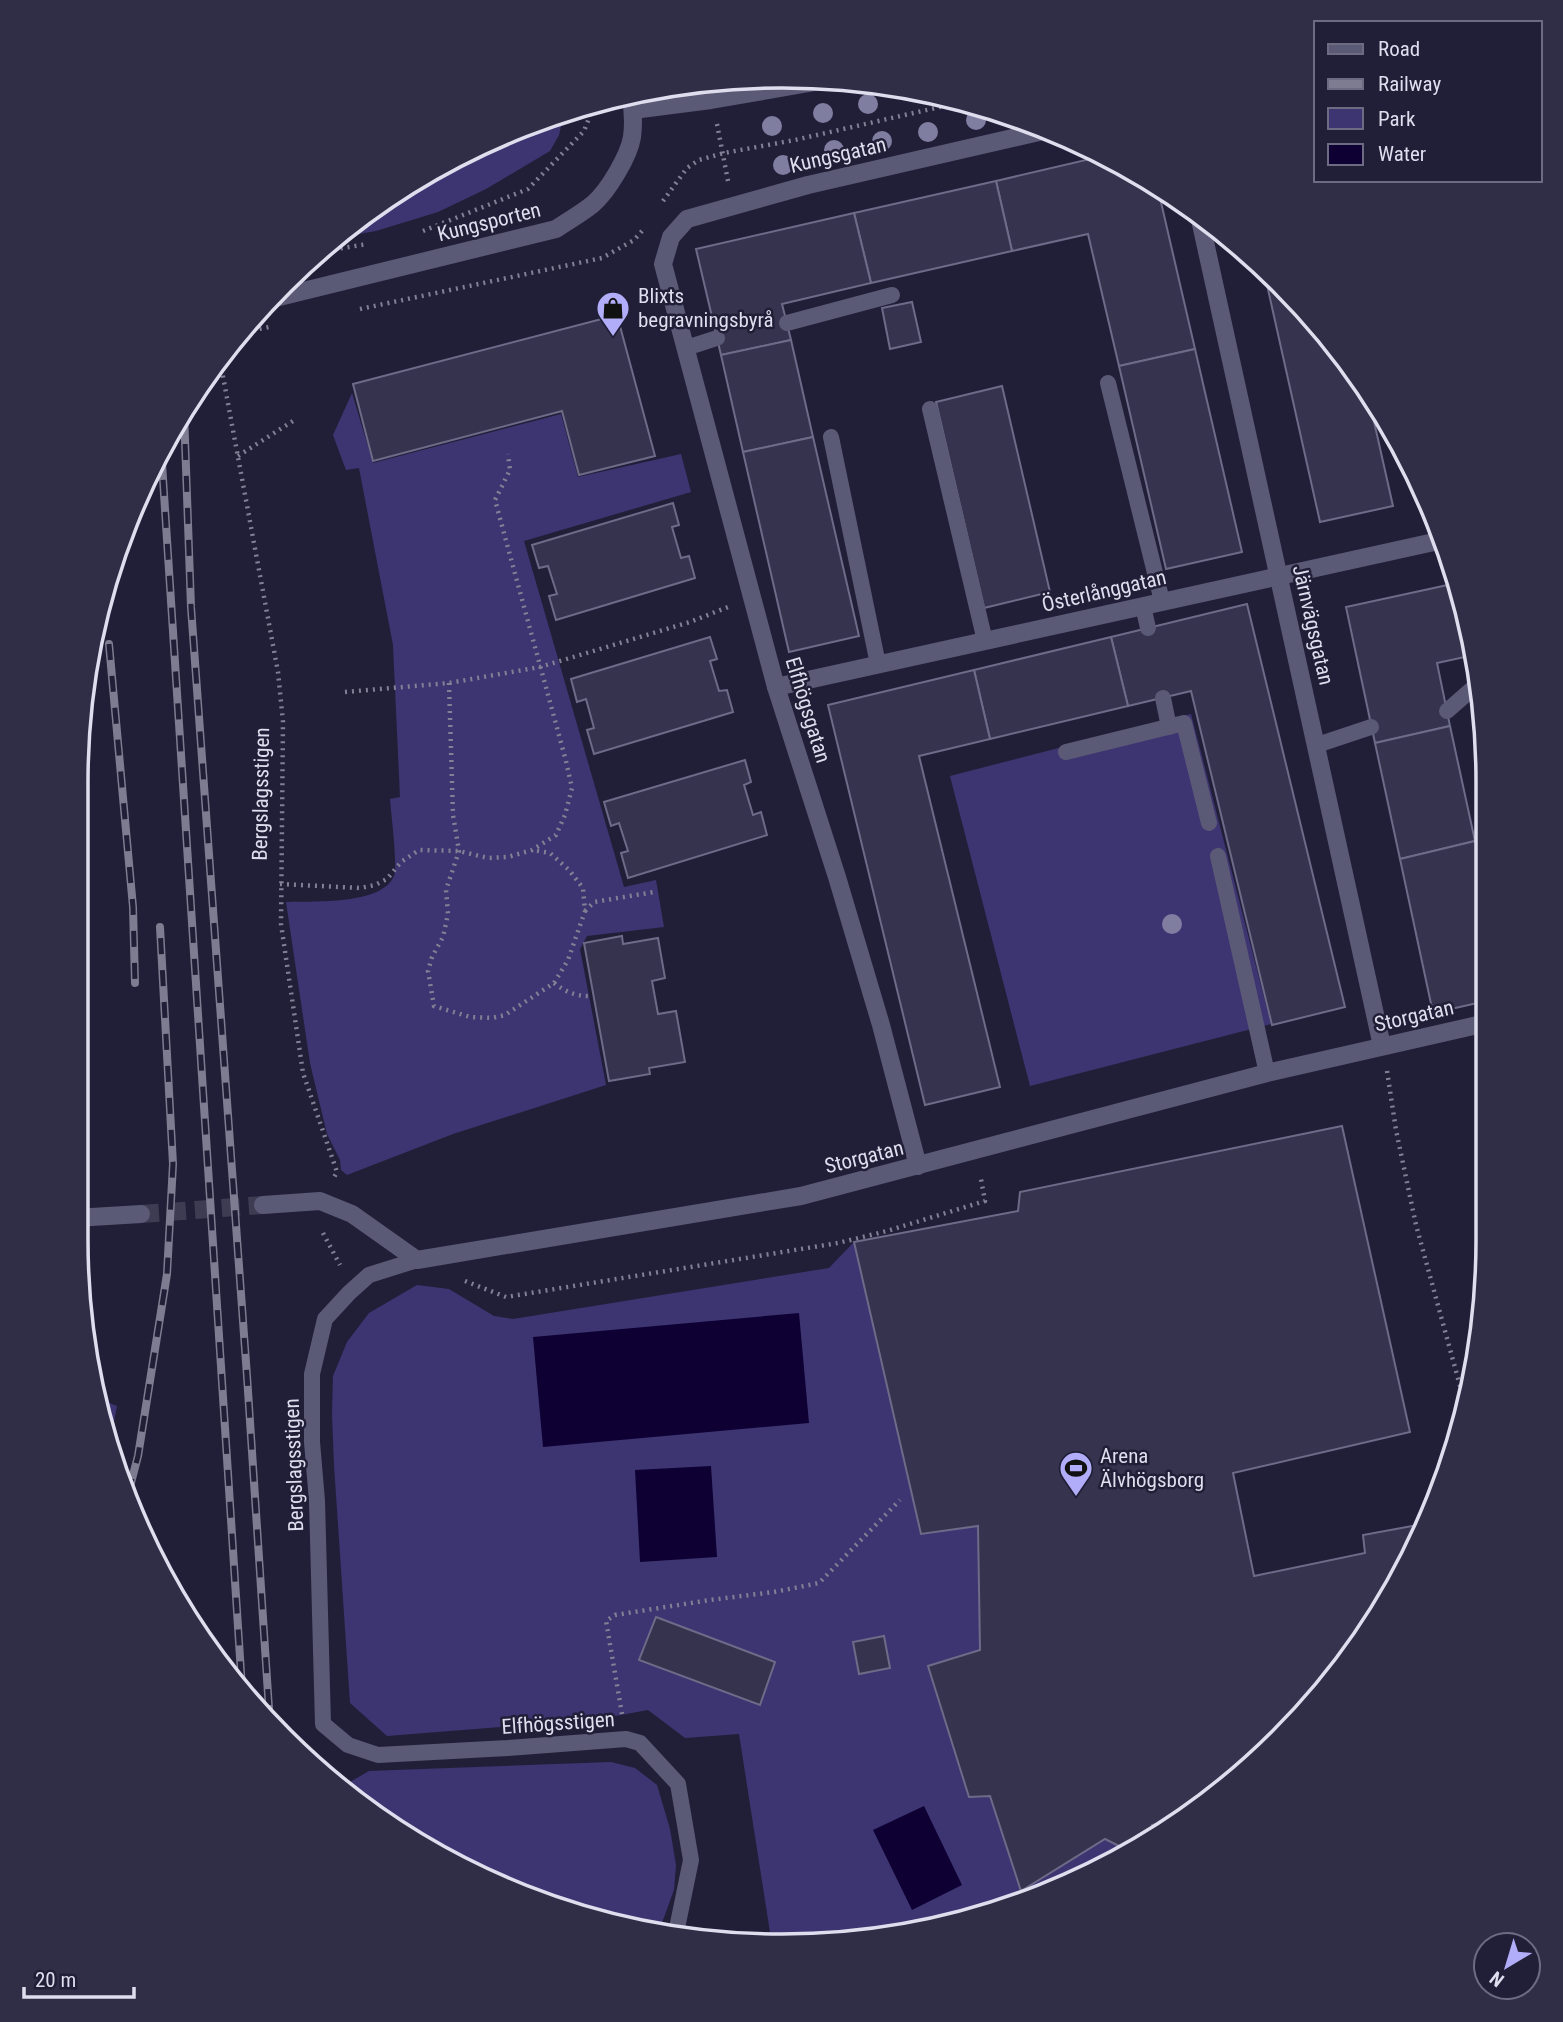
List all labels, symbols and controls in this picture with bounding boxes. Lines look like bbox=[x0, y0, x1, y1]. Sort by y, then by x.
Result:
legend bbox=[1314, 21, 1542, 182]
text: Road bbox=[1378, 37, 1420, 61]
text: Railway bbox=[1378, 72, 1441, 96]
text: Park bbox=[1378, 107, 1416, 131]
street label: Kungsgatan bbox=[787, 132, 889, 178]
text: Water bbox=[1378, 142, 1426, 166]
street label: Kungsporten bbox=[435, 198, 543, 246]
place label: Blixts begravningsbyrå bbox=[638, 284, 774, 332]
shop icon: Blixts begravningsbyrå bbox=[594, 289, 632, 338]
street label: Järnvägsgatan bbox=[1288, 563, 1338, 687]
street label: Österlånggatan bbox=[1039, 565, 1169, 617]
street label: Elfhögsgatan bbox=[781, 654, 835, 766]
street label: Bergslagsstigen bbox=[248, 727, 274, 861]
street label: Storgatan bbox=[1372, 995, 1456, 1037]
street label: Storgatan bbox=[822, 1136, 906, 1178]
street label: Bergslagsstigen bbox=[280, 1398, 308, 1532]
place label: Arena Älvhögsborg bbox=[1100, 1444, 1204, 1492]
sports icon: Arena Älvhögsborg bbox=[1057, 1449, 1095, 1498]
street label: Elfhögsstigen bbox=[501, 1707, 615, 1739]
north arrow bbox=[1472, 1931, 1542, 2001]
scale bar bbox=[24, 1955, 135, 1999]
text: N bbox=[1485, 1966, 1509, 1992]
text: 20 m bbox=[35, 1968, 76, 1992]

